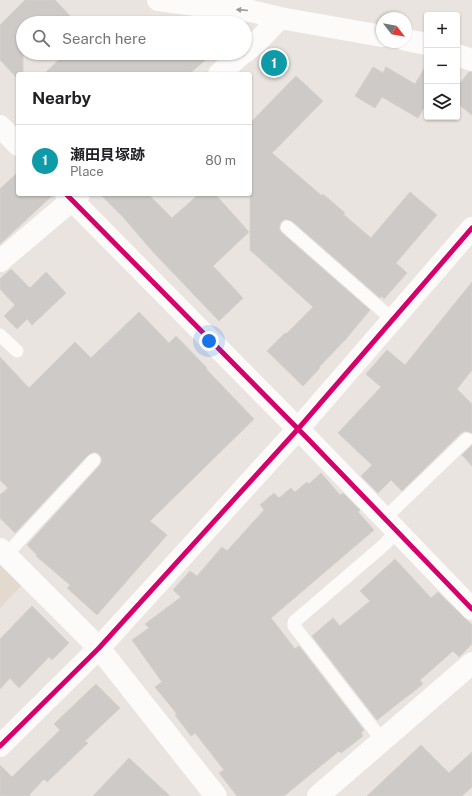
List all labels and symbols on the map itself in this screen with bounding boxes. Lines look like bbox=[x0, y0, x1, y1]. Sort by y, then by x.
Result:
one-way arrow bbox=[236, 6, 248, 13]
north arrow bbox=[376, 12, 412, 48]
pin: 1 bbox=[261, 48, 287, 78]
your location bbox=[199, 331, 219, 351]

